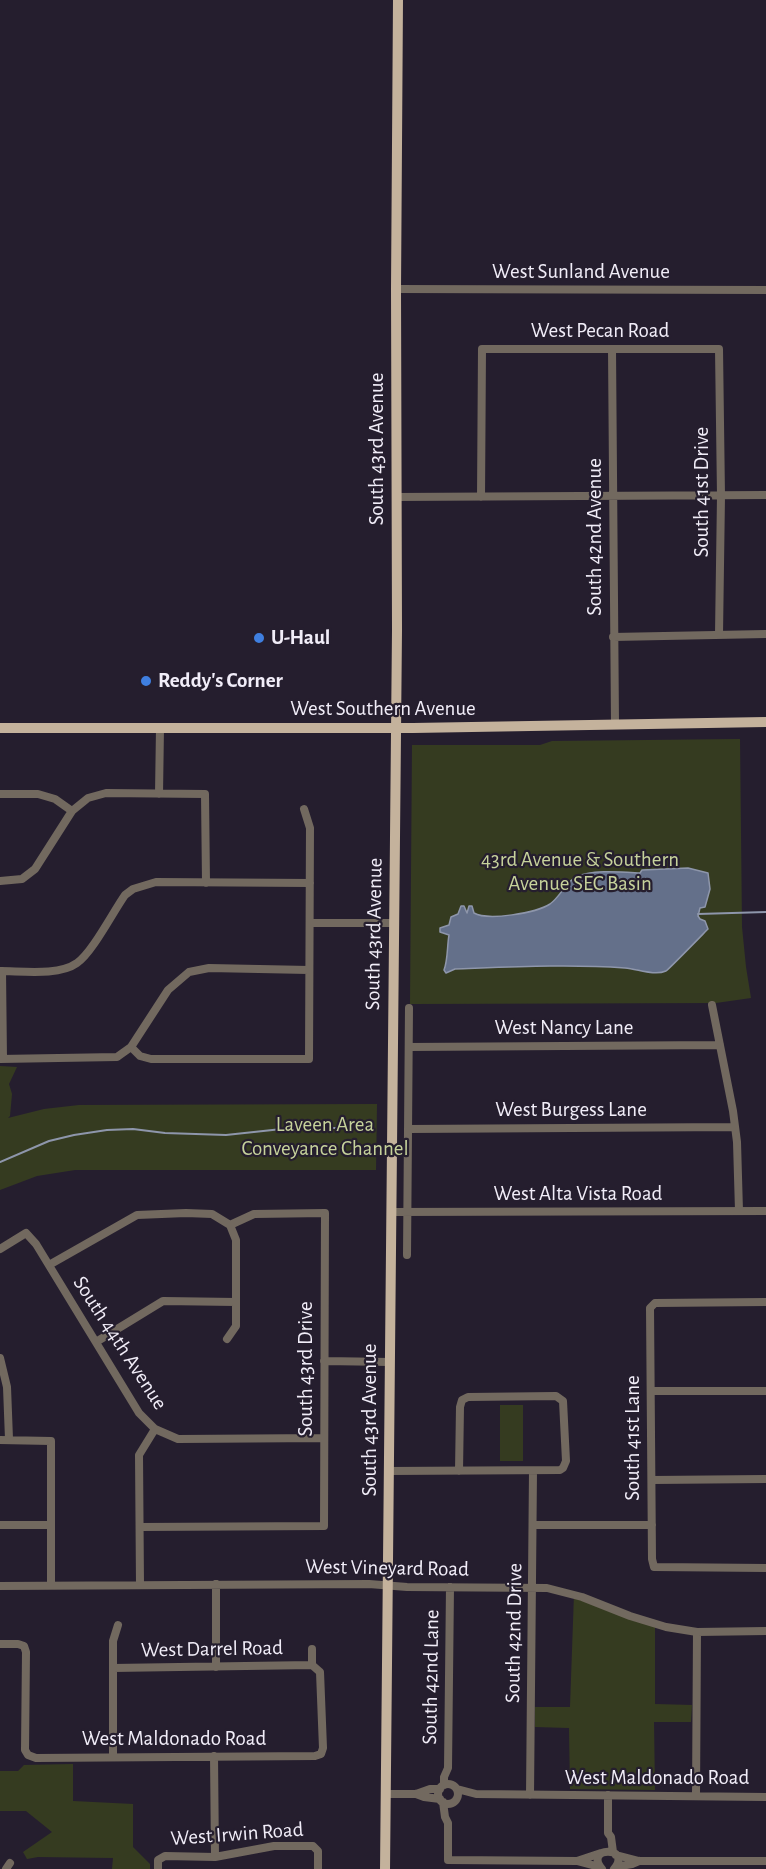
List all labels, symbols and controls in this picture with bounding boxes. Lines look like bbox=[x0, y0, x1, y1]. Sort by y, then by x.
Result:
street label: West Sunland Avenue bbox=[492, 259, 670, 285]
street label: West Pecan Road bbox=[531, 318, 669, 344]
street label: South 43rd Avenue bbox=[364, 373, 390, 525]
street label: South 41st Drive bbox=[689, 427, 715, 557]
street label: South 42nd Avenue bbox=[582, 458, 608, 616]
place label: U-Haul bbox=[271, 625, 330, 651]
marker: U-Haul bbox=[252, 631, 266, 645]
place label: Reddy's Corner bbox=[158, 668, 283, 694]
marker: Reddy's Corner bbox=[139, 674, 153, 688]
street label: West Southern Avenue bbox=[290, 696, 476, 722]
park label: 43rd Avenue & Southern Avenue SEC Basin bbox=[481, 847, 679, 897]
street label: South 43rd Avenue bbox=[360, 857, 388, 1011]
street label: West Nancy Lane bbox=[495, 1015, 633, 1041]
street label: West Burgess Lane bbox=[495, 1097, 647, 1123]
park label: Laveen Area Conveyance Channel bbox=[241, 1112, 409, 1162]
street label: West Alta Vista Road bbox=[494, 1181, 662, 1207]
street label: South 44th Avenue bbox=[67, 1272, 173, 1414]
street label: South 43rd Drive bbox=[293, 1301, 319, 1437]
street label: South 43rd Avenue bbox=[357, 1344, 383, 1496]
street label: South 41st Lane bbox=[620, 1375, 646, 1501]
street label: West Vineyard Road bbox=[305, 1554, 469, 1582]
street label: South 42nd Drive bbox=[500, 1563, 528, 1703]
street label: South 42nd Lane bbox=[417, 1609, 445, 1745]
street label: West Darrel Road bbox=[141, 1635, 283, 1663]
street label: West Maldonado Road bbox=[82, 1726, 266, 1752]
street label: West Maldonado Road bbox=[565, 1765, 749, 1791]
street label: West Irwin Road bbox=[170, 1817, 304, 1851]

